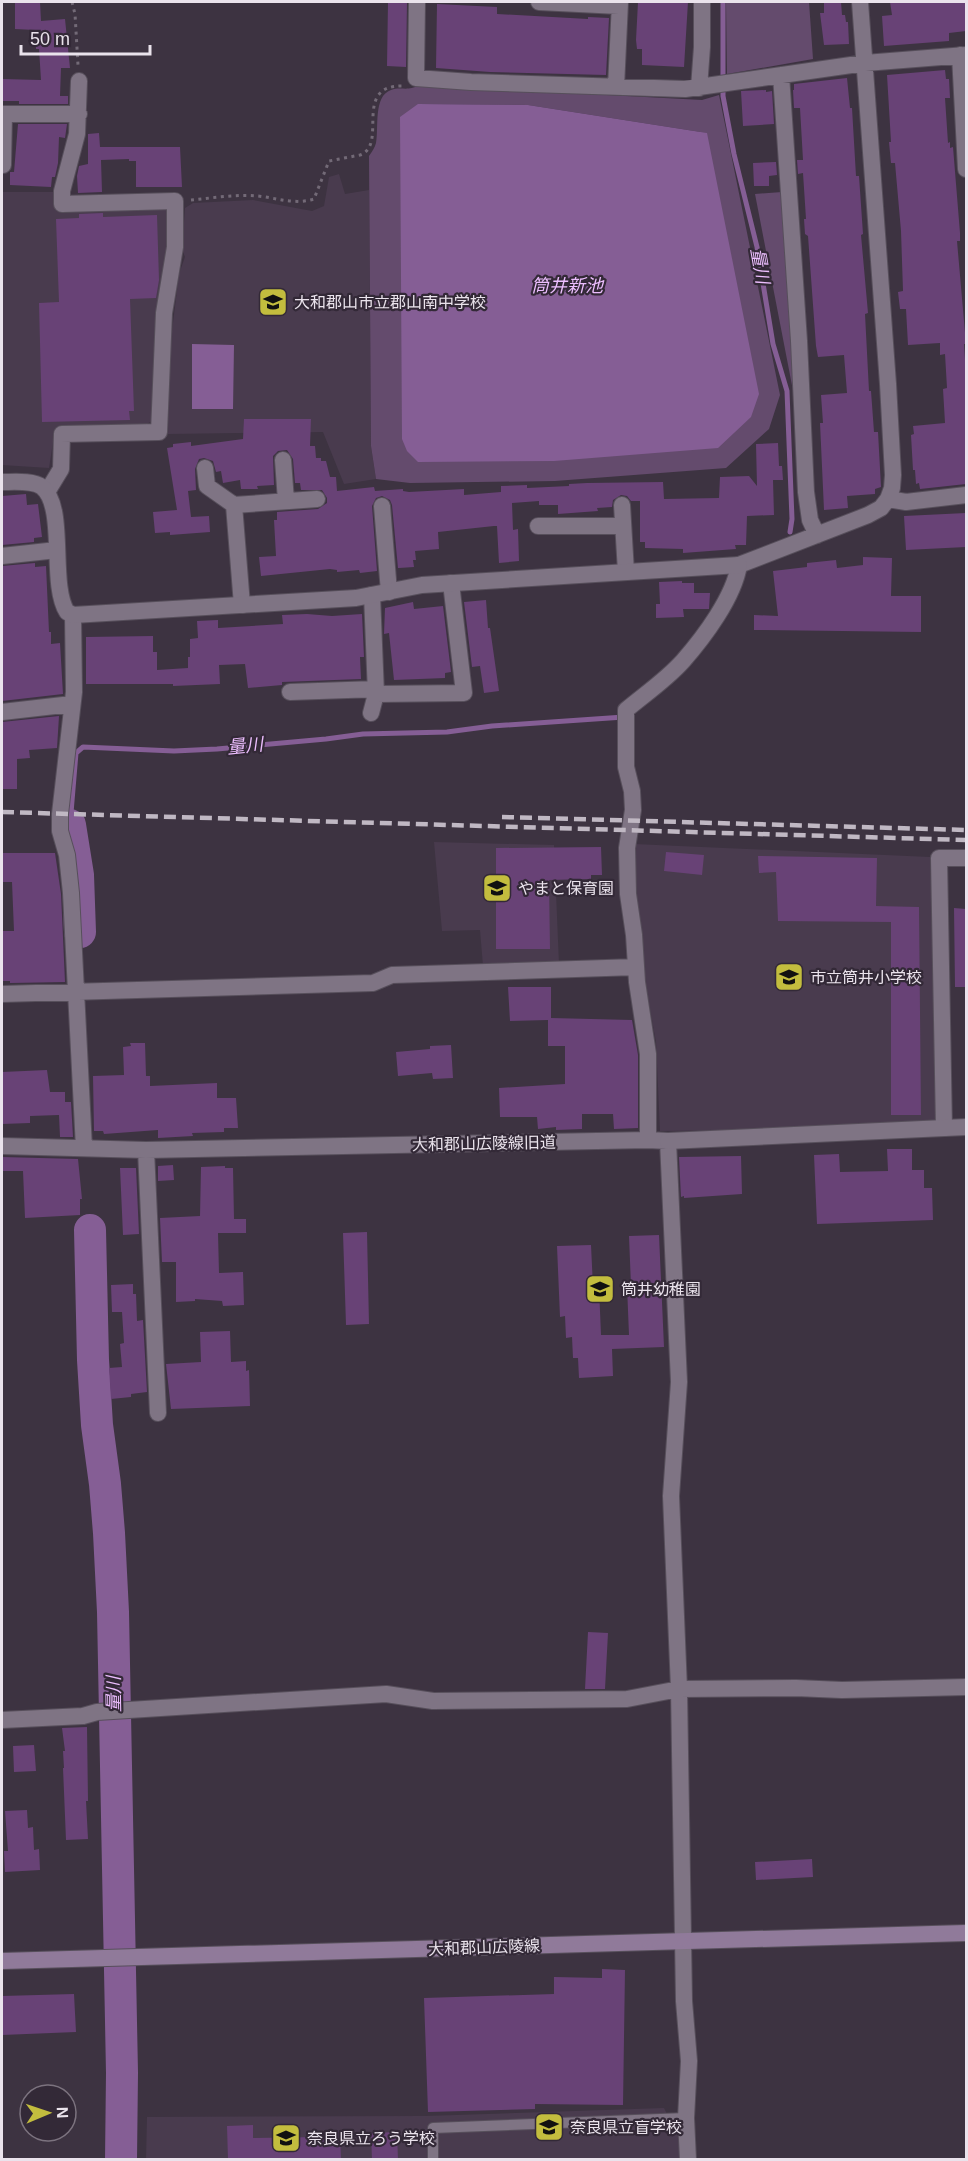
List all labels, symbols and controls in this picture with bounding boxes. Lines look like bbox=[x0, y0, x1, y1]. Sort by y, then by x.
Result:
scale bar bbox=[21, 18, 150, 56]
text: 50 m bbox=[30, 29, 70, 49]
water label: 量川 bbox=[747, 247, 773, 287]
water label: 筒井新池 bbox=[531, 276, 605, 296]
school or university icon: 大和郡山市立郡山南中学校 bbox=[257, 286, 289, 318]
place label: 大和郡山市立郡山南中学校 bbox=[294, 294, 486, 311]
water label: 量川 bbox=[226, 734, 266, 758]
school or university icon: やまと保育園 bbox=[481, 872, 513, 904]
place label: やまと保育園 bbox=[518, 880, 614, 897]
school or university icon: 市立筒井小学校 bbox=[773, 961, 805, 993]
place label: 市立筒井小学校 bbox=[810, 969, 922, 986]
street label: 大和郡山広陵線旧道 bbox=[412, 1134, 556, 1153]
school or university icon: 筒井幼稚園 bbox=[584, 1273, 616, 1305]
place label: 筒井幼稚園 bbox=[621, 1281, 701, 1298]
water label: 量川 bbox=[104, 1674, 124, 1712]
street label: 大和郡山広陵線 bbox=[428, 1937, 540, 1958]
north arrow bbox=[18, 2083, 78, 2143]
text: N bbox=[54, 2106, 71, 2119]
school or university icon: 奈良県立盲学校 bbox=[533, 2111, 565, 2143]
place label: 奈良県立盲学校 bbox=[570, 2119, 682, 2136]
school or university icon: 奈良県立ろう学校 bbox=[270, 2122, 302, 2154]
place label: 奈良県立ろう学校 bbox=[307, 2130, 435, 2147]

